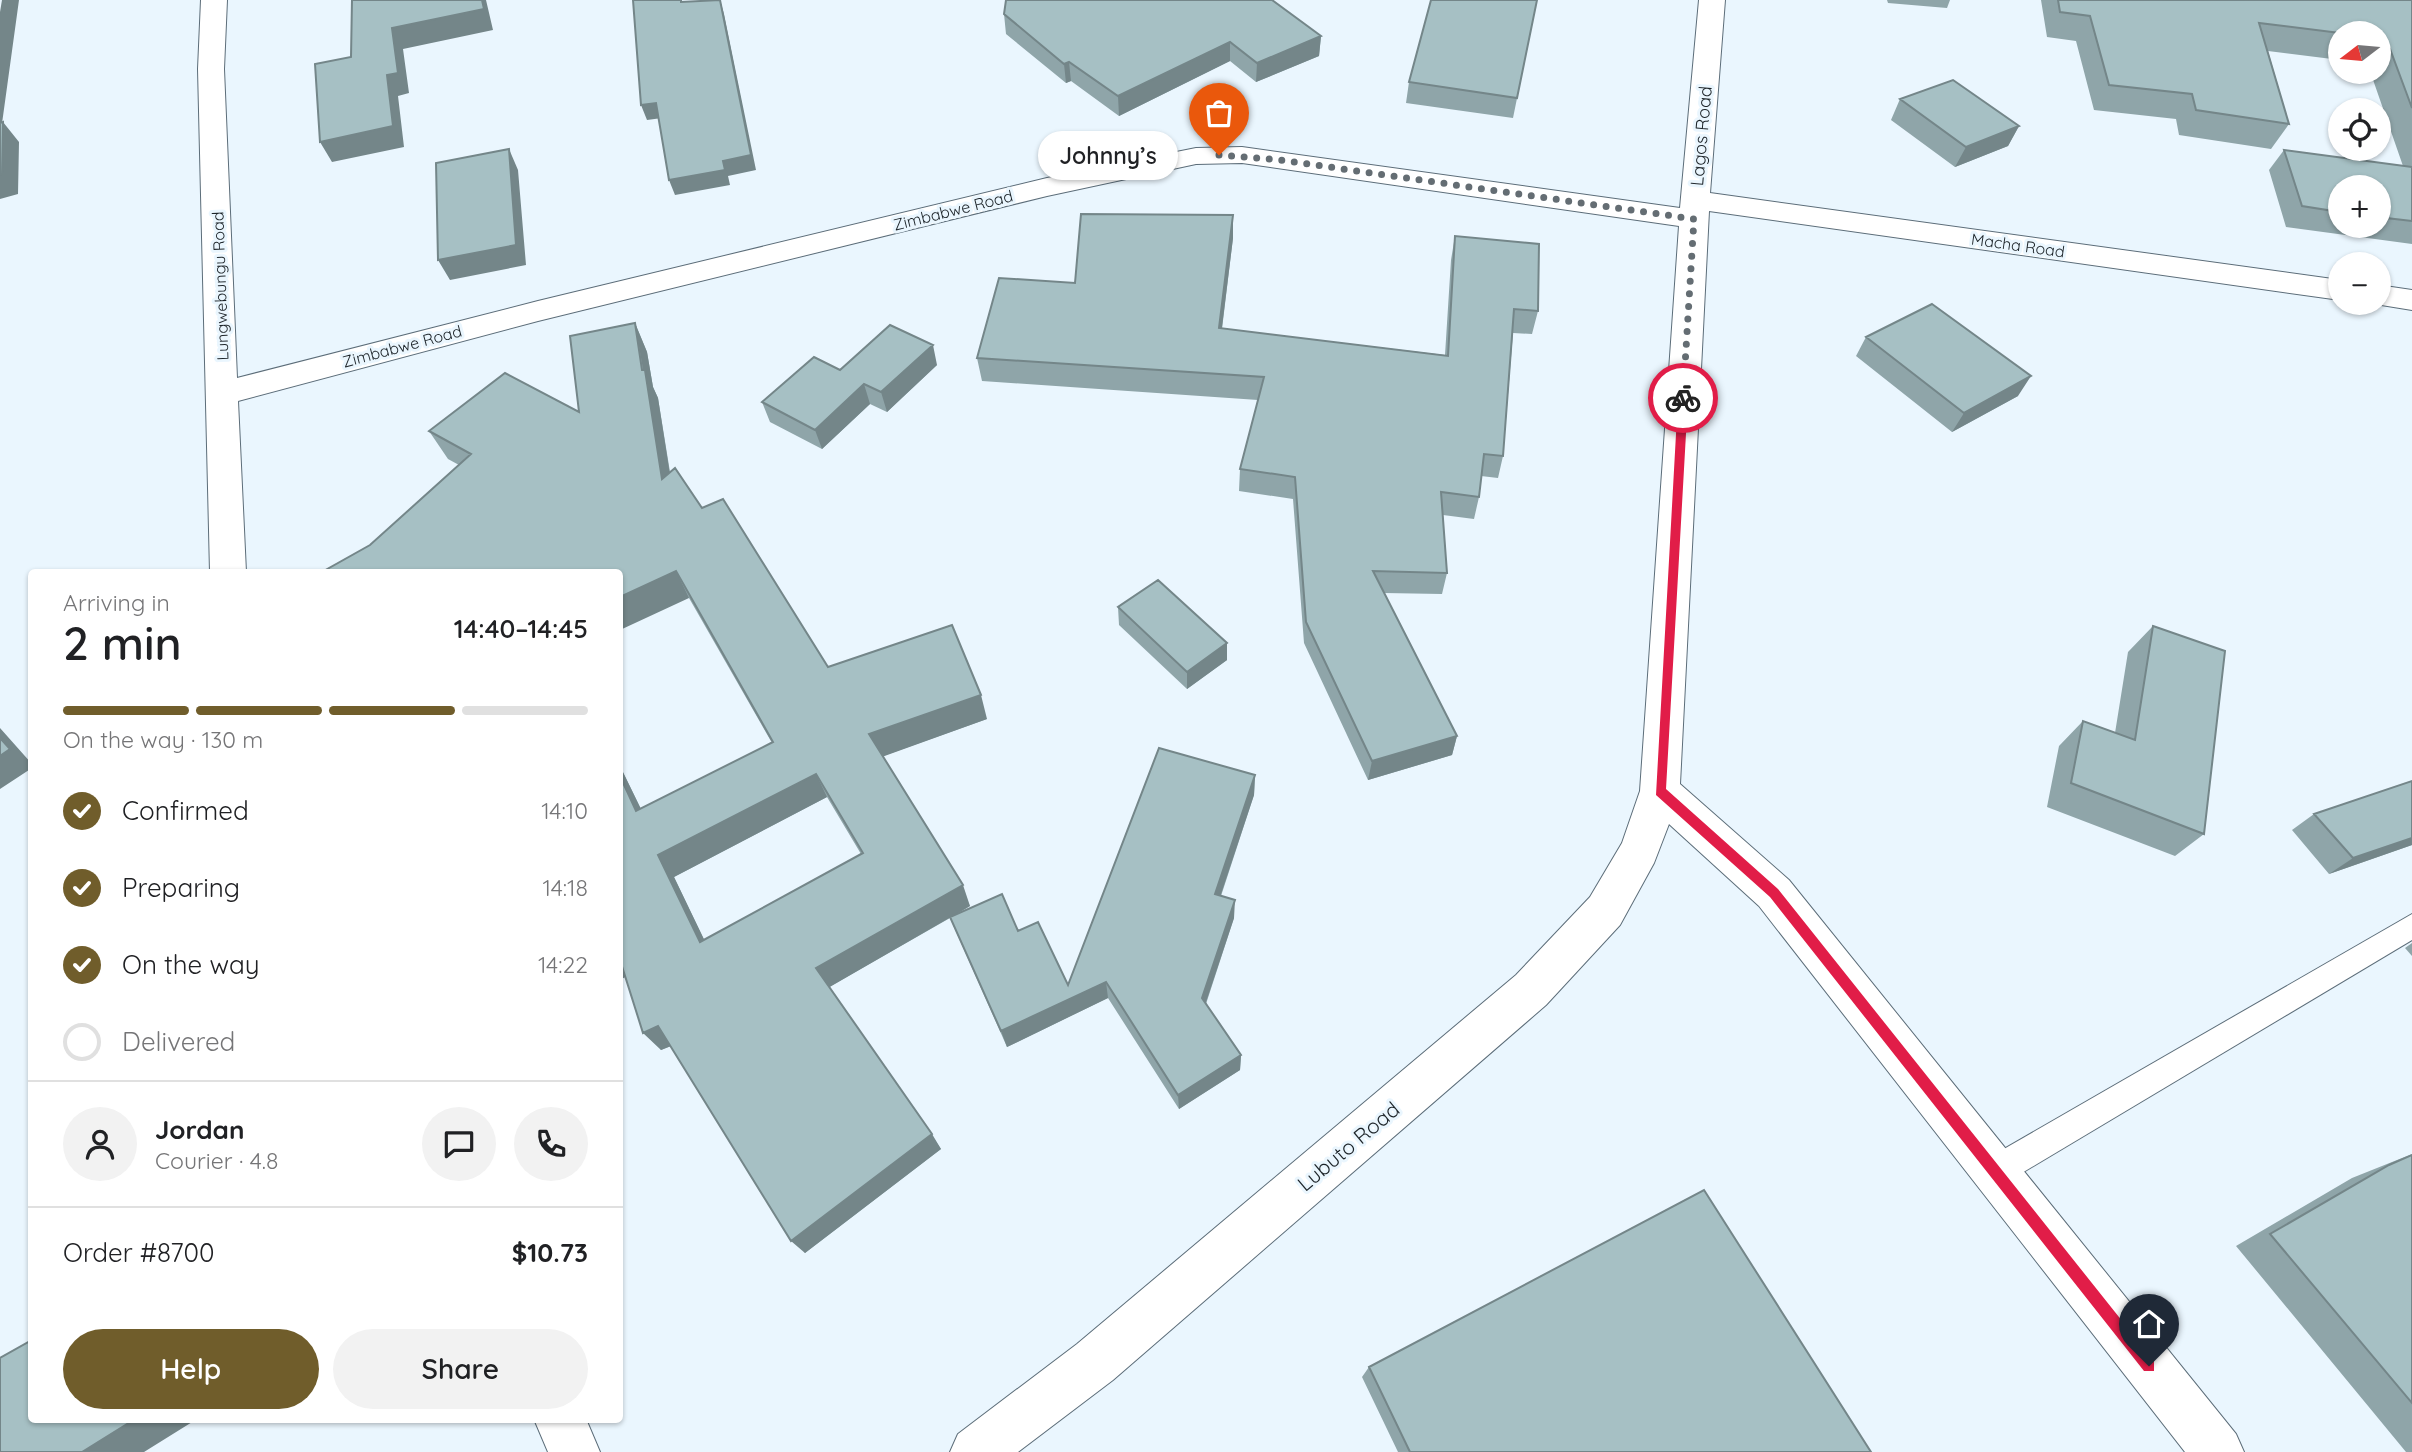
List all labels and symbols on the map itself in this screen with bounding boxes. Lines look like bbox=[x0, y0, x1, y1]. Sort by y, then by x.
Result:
north arrow bbox=[2328, 21, 2390, 84]
pin bbox=[1189, 83, 1249, 155]
street label: Lagos Road bbox=[1685, 85, 1717, 187]
callout: Johnny’s bbox=[1037, 130, 1177, 180]
street label: Zimbabwe Road bbox=[891, 185, 1015, 235]
street label: Lungwebungu Road bbox=[207, 211, 233, 361]
street label: Macha Road bbox=[1970, 229, 2066, 261]
street label: Zimbabwe Road bbox=[340, 320, 464, 372]
courier bbox=[1648, 363, 1718, 433]
street label: Lubuto Road bbox=[1292, 1096, 1404, 1196]
pin bbox=[2119, 1294, 2179, 1366]

